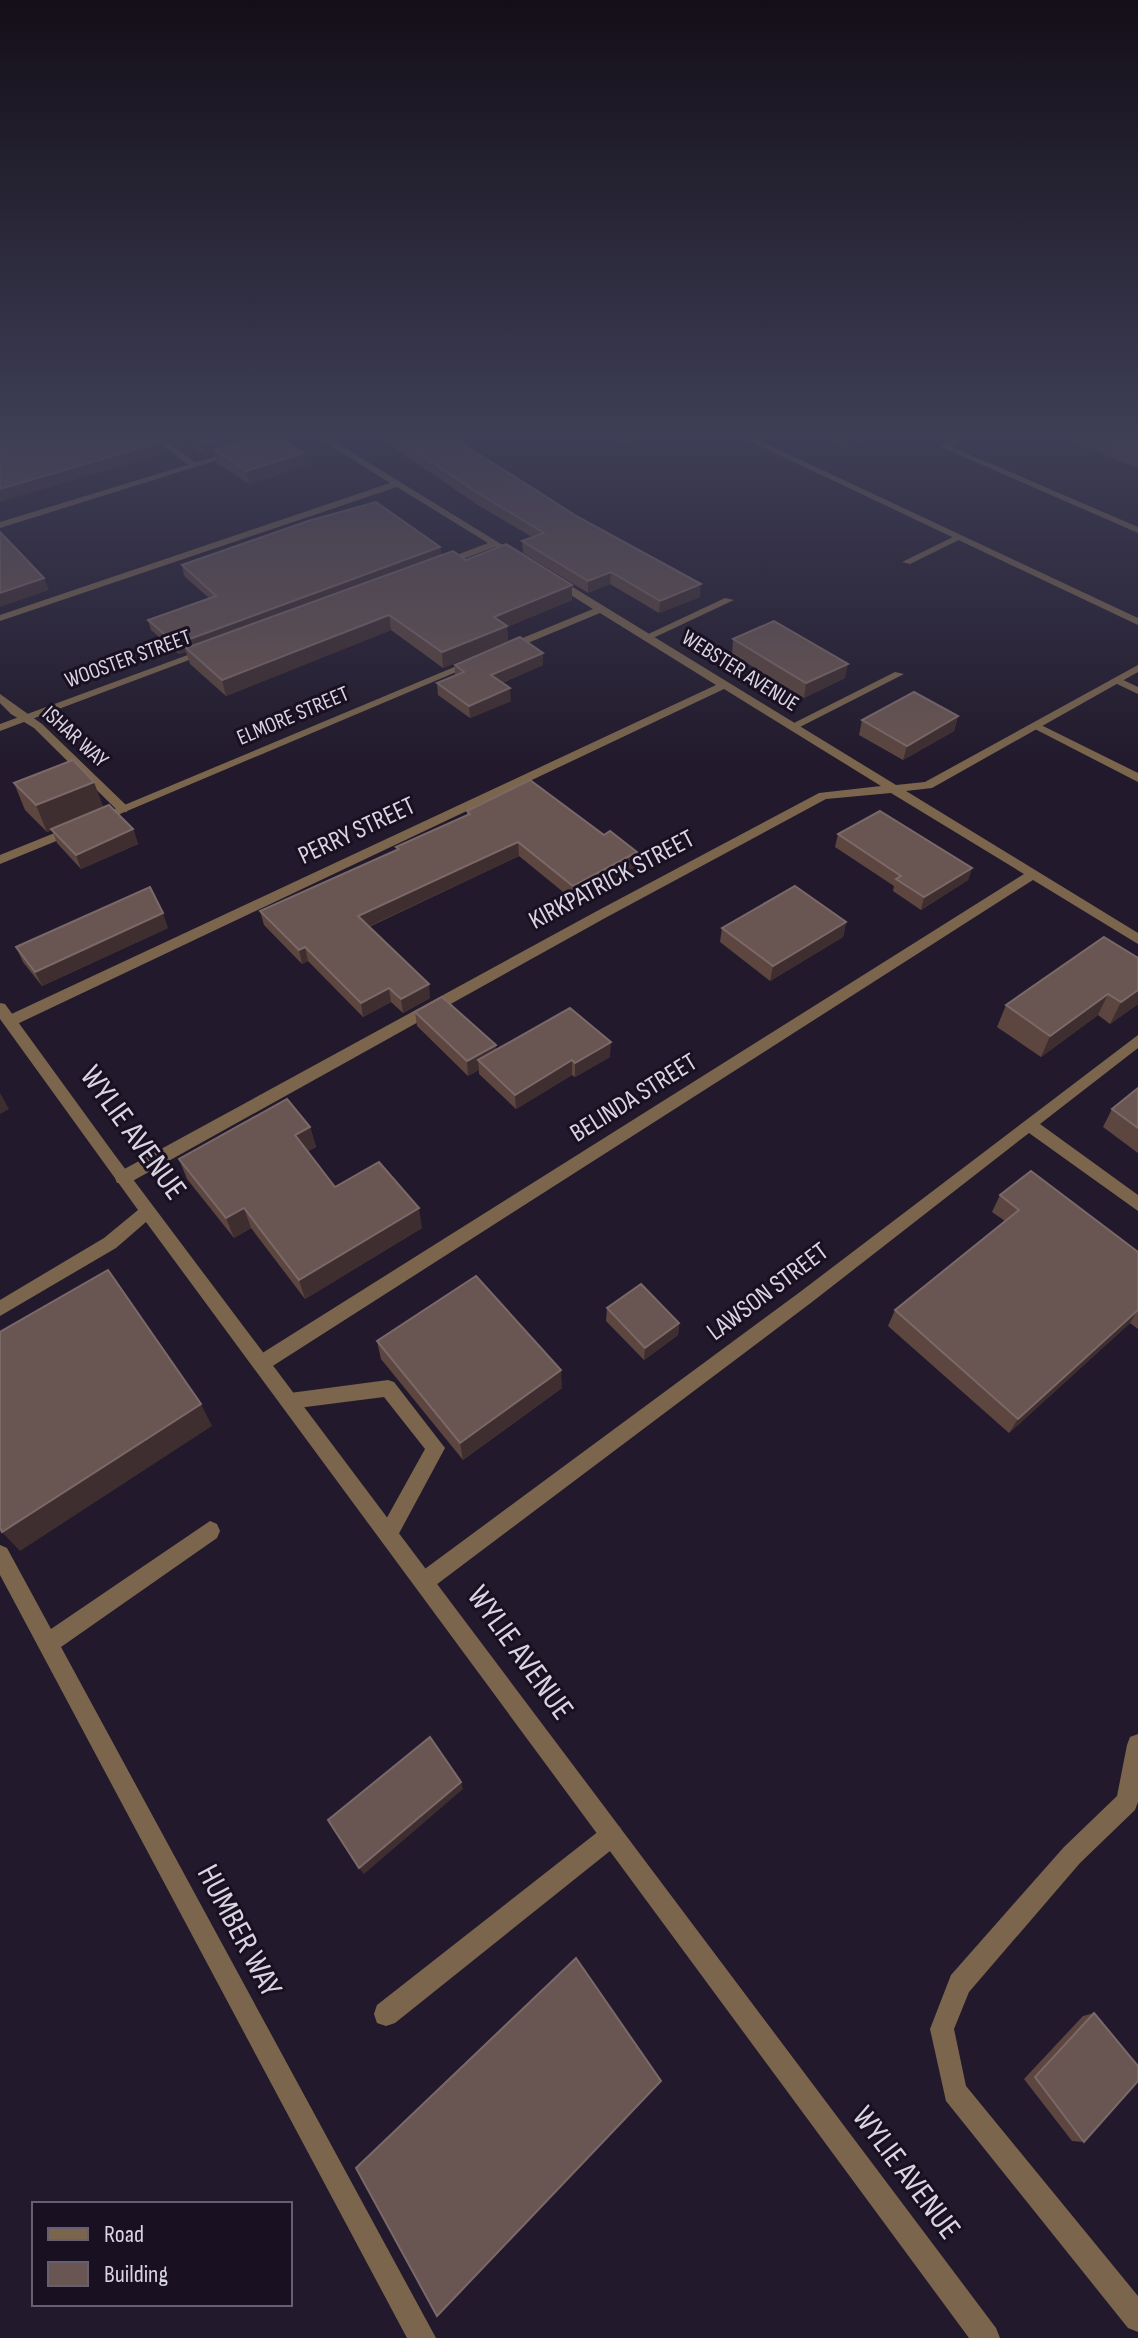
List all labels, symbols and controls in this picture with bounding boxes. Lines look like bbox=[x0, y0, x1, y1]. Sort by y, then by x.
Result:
street label: WOOSTER STREET bbox=[61, 624, 195, 694]
street label: WEBSTER AVENUE bbox=[676, 624, 804, 718]
street label: ELMORE STREET bbox=[233, 680, 353, 752]
street label: ISHAR WAY bbox=[36, 700, 114, 774]
street label: PERRY STREET bbox=[293, 790, 421, 872]
street label: KIRKPATRICK STREET bbox=[524, 823, 700, 937]
street label: BELINDA STREET bbox=[565, 1047, 703, 1149]
street label: WYLIE AVENUE bbox=[71, 1058, 195, 1208]
street label: LAWSON STREET bbox=[701, 1236, 835, 1348]
street label: WYLIE AVENUE bbox=[458, 1578, 582, 1728]
street label: HUMBER WAY bbox=[188, 1858, 290, 2004]
street label: WYLIE AVENUE bbox=[843, 2099, 969, 2247]
legend bbox=[32, 2202, 292, 2306]
text: Road bbox=[104, 2220, 144, 2249]
text: Building bbox=[104, 2260, 168, 2289]

